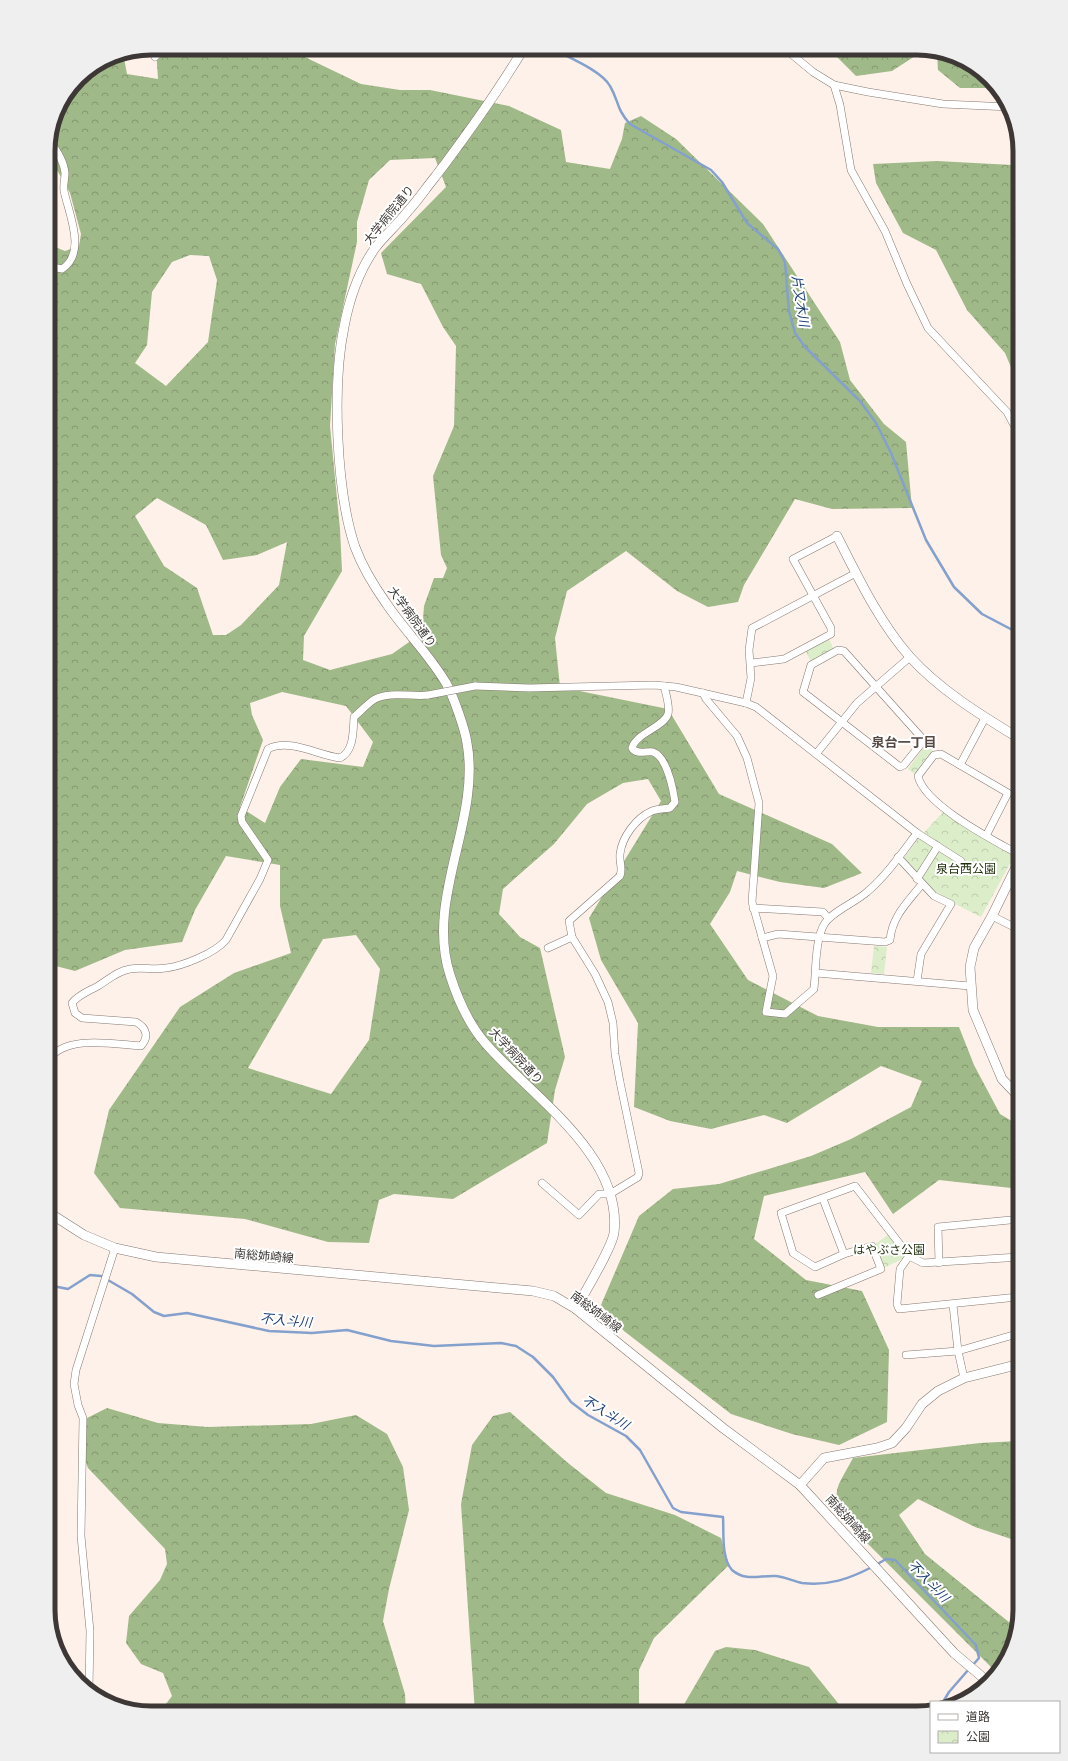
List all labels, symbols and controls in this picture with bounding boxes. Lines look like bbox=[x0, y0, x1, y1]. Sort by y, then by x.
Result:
street label: 大学病院通り bbox=[360, 182, 419, 249]
water label: 片又木川 bbox=[787, 274, 813, 330]
street label: 大学病院通り bbox=[384, 583, 440, 651]
district label: 泉台一丁目 bbox=[871, 734, 937, 752]
park label: 泉台西公園 bbox=[936, 861, 996, 878]
street label: 大学病院通り bbox=[485, 1024, 546, 1088]
park label: はやぶさ公園 bbox=[853, 1242, 925, 1259]
street label: 南総姉崎線 bbox=[233, 1245, 295, 1268]
street label: 南総姉崎線 bbox=[567, 1288, 625, 1337]
water label: 不入斗川 bbox=[259, 1310, 315, 1332]
water label: 不入斗川 bbox=[579, 1391, 634, 1435]
street label: 南総姉崎線 bbox=[821, 1491, 874, 1547]
water label: 不入斗川 bbox=[904, 1557, 954, 1608]
legend bbox=[930, 1701, 1060, 1753]
text: 道路 bbox=[966, 1709, 990, 1726]
text: 公園 bbox=[966, 1729, 990, 1746]

